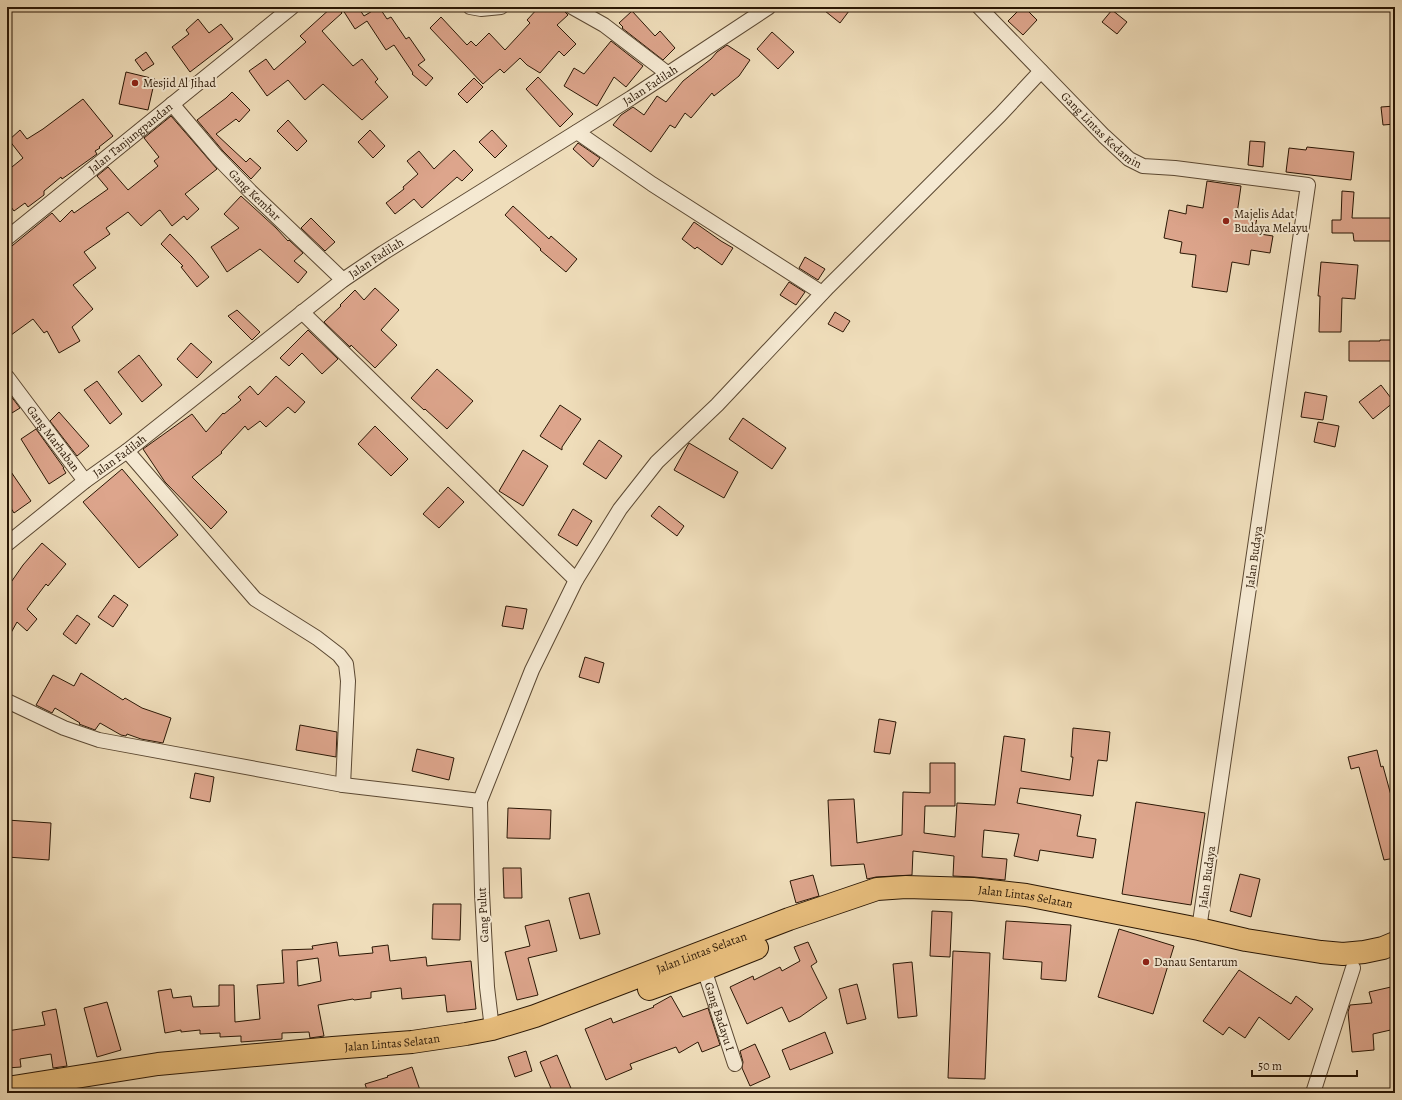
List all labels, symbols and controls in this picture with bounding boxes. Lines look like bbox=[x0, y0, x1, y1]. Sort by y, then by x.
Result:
street label: Jalan Fadilah bbox=[620, 61, 681, 109]
place label: Mesjid Al Jihad bbox=[143, 75, 216, 91]
marker: Mesjid Al Jihad bbox=[130, 78, 140, 88]
street label: Gang Lintas Kedamin bbox=[1057, 88, 1145, 172]
street label: Jalan Tanjungpandan bbox=[85, 99, 176, 177]
street label: Gang Kembar bbox=[225, 166, 285, 225]
place label: Majelis Adat Budaya Melayu bbox=[1234, 206, 1309, 236]
marker: Majelis Adat Budaya Melayu bbox=[1221, 216, 1231, 226]
street label: Jalan Fadilah bbox=[345, 234, 407, 282]
street label: Gang Marhaban bbox=[23, 402, 84, 475]
street label: Jalan Fadilah bbox=[90, 430, 150, 481]
street label: Jalan Budaya bbox=[1242, 524, 1266, 589]
street label: Jalan Budaya bbox=[1195, 844, 1219, 909]
street label: Jalan Lintas Selatan bbox=[977, 882, 1075, 912]
street label: Gang Pulut bbox=[474, 887, 492, 943]
street label: Jalan Lintas Selatan bbox=[654, 928, 749, 977]
place label: Danau Sentarum bbox=[1154, 954, 1238, 970]
marker: Danau Sentarum bbox=[1141, 957, 1151, 967]
street label: Gang Badayu I bbox=[701, 980, 738, 1053]
street label: Jalan Lintas Selatan bbox=[344, 1030, 441, 1055]
scale bar bbox=[1252, 1052, 1357, 1078]
text: 50 m bbox=[1258, 1058, 1282, 1074]

